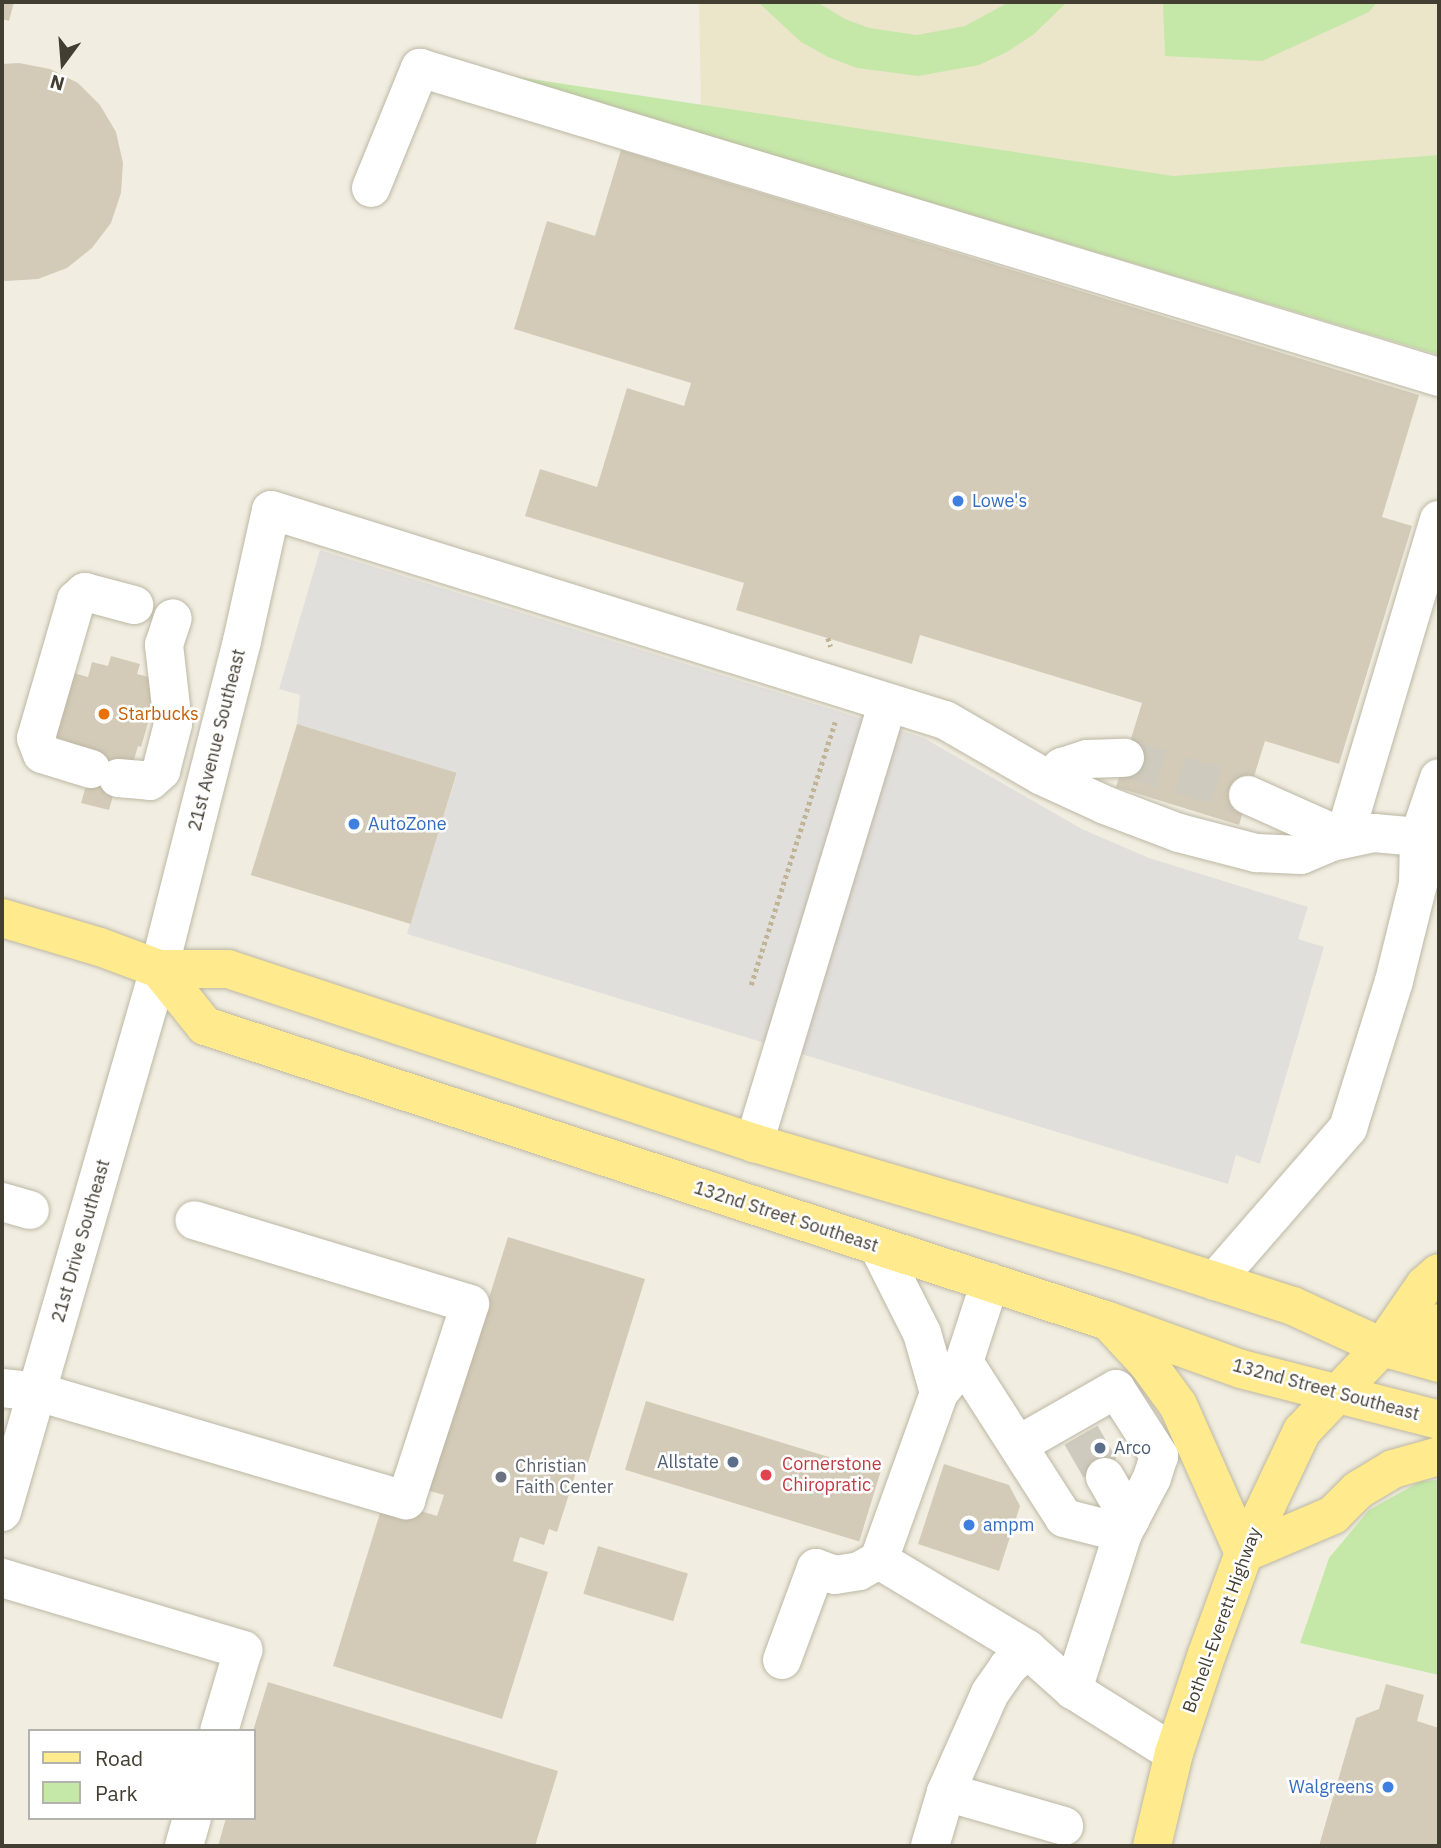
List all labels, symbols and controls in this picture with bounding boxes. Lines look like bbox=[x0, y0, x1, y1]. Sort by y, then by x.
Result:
north arrow bbox=[28, 28, 98, 98]
text: N bbox=[47, 70, 67, 97]
place label: Lowe's bbox=[972, 490, 1027, 512]
marker: Lowe's bbox=[950, 493, 966, 509]
street label: 21st Avenue Southeast bbox=[184, 647, 250, 833]
place label: Starbucks bbox=[118, 703, 199, 725]
marker: Starbucks bbox=[96, 706, 112, 722]
place label: AutoZone bbox=[368, 813, 447, 835]
marker: AutoZone bbox=[346, 816, 362, 832]
street label: 21st Drive Southeast bbox=[47, 1157, 115, 1325]
street label: 132nd Street Southeast bbox=[691, 1177, 881, 1257]
street label: 132nd Street Southeast bbox=[1230, 1355, 1422, 1425]
place label: Arco bbox=[1114, 1437, 1151, 1459]
marker: Arco bbox=[1092, 1440, 1108, 1456]
place label: Allstate bbox=[657, 1451, 719, 1473]
marker: Allstate bbox=[725, 1454, 741, 1470]
place label: Cornerstone Chiropratic bbox=[782, 1454, 882, 1496]
place label: Christian Faith Center bbox=[515, 1456, 613, 1498]
marker: Cornerstone Chiropratic bbox=[756, 1465, 776, 1485]
marker: Christian Faith Center bbox=[493, 1469, 509, 1485]
place label: ampm bbox=[983, 1514, 1034, 1536]
marker: ampm bbox=[961, 1517, 977, 1533]
street label: Bothell-Everett Highway bbox=[1178, 1524, 1266, 1716]
legend bbox=[28, 1729, 256, 1820]
text: Road bbox=[95, 1744, 143, 1772]
place label: Walgreens bbox=[1289, 1776, 1374, 1798]
text: Park bbox=[95, 1779, 138, 1807]
marker: Walgreens bbox=[1380, 1779, 1396, 1795]

